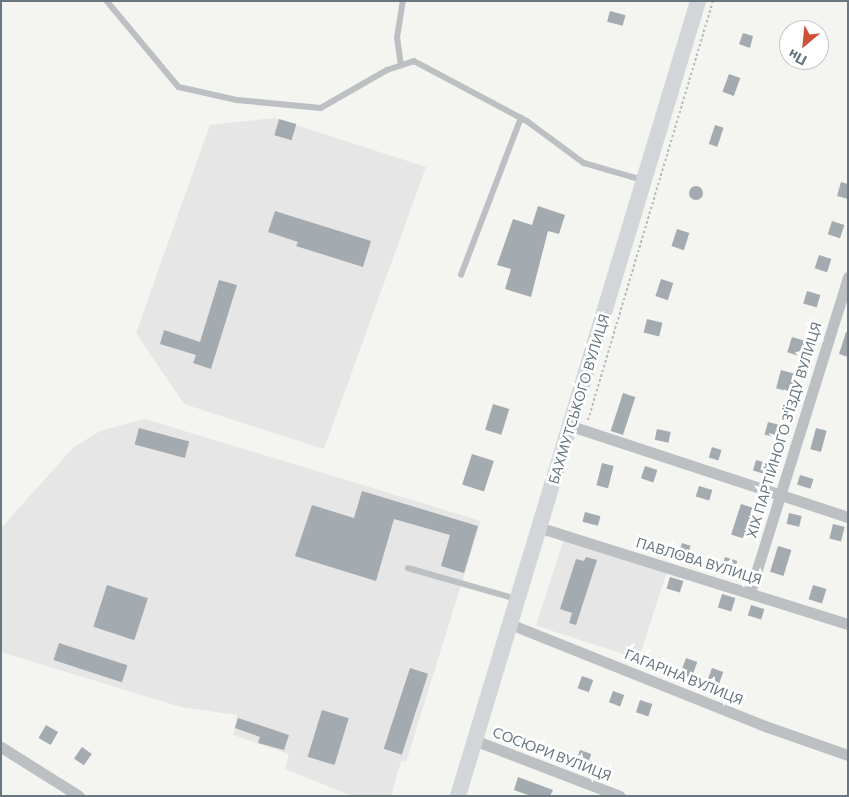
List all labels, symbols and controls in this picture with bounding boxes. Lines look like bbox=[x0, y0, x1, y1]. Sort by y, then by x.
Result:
north arrow bbox=[779, 20, 829, 70]
text: Пн bbox=[785, 46, 809, 70]
street label: БАХМУТСЬКОГО ВУЛИЦЯ bbox=[545, 312, 613, 486]
street label: XIX ПАРТІЙНОГО З'ЇЗДУ ВУЛИЦЯ bbox=[743, 320, 825, 540]
street label: ПАВЛОВА ВУЛИЦЯ bbox=[634, 534, 764, 588]
street label: ГАГАРІНА ВУЛИЦЯ bbox=[622, 646, 746, 708]
street label: СОСЮРИ ВУЛИЦЯ bbox=[490, 724, 614, 784]

